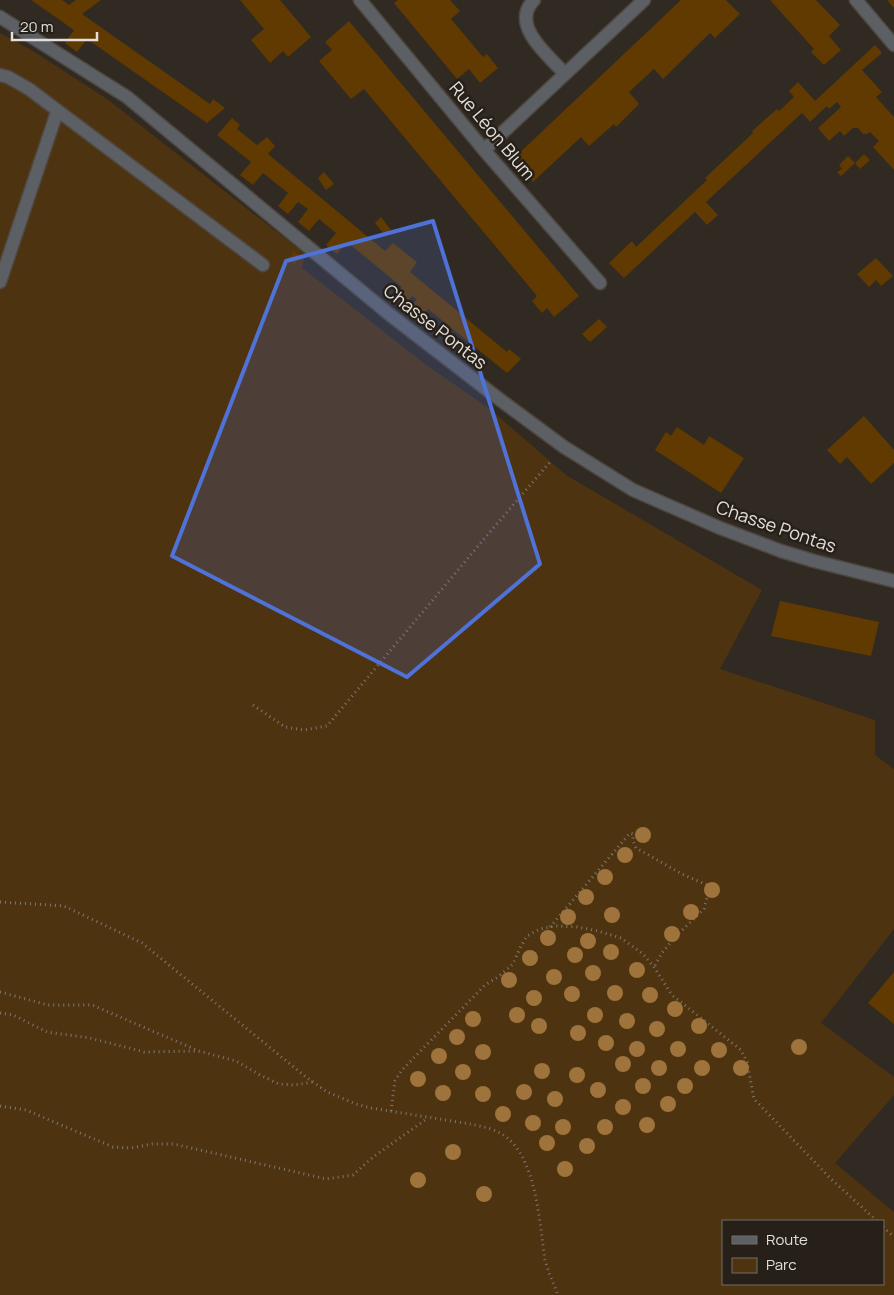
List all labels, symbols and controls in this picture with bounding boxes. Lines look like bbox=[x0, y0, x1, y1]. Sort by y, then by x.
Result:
scale bar bbox=[12, 10, 98, 42]
text: 20 m bbox=[20, 16, 53, 37]
street label: Rue Léon Blum bbox=[444, 76, 541, 185]
street label: Chasse Pontas bbox=[379, 278, 492, 374]
street label: Chasse Pontas bbox=[713, 494, 840, 558]
legend bbox=[722, 1220, 884, 1285]
text: Route bbox=[766, 1229, 808, 1250]
text: Parc bbox=[766, 1254, 797, 1275]

